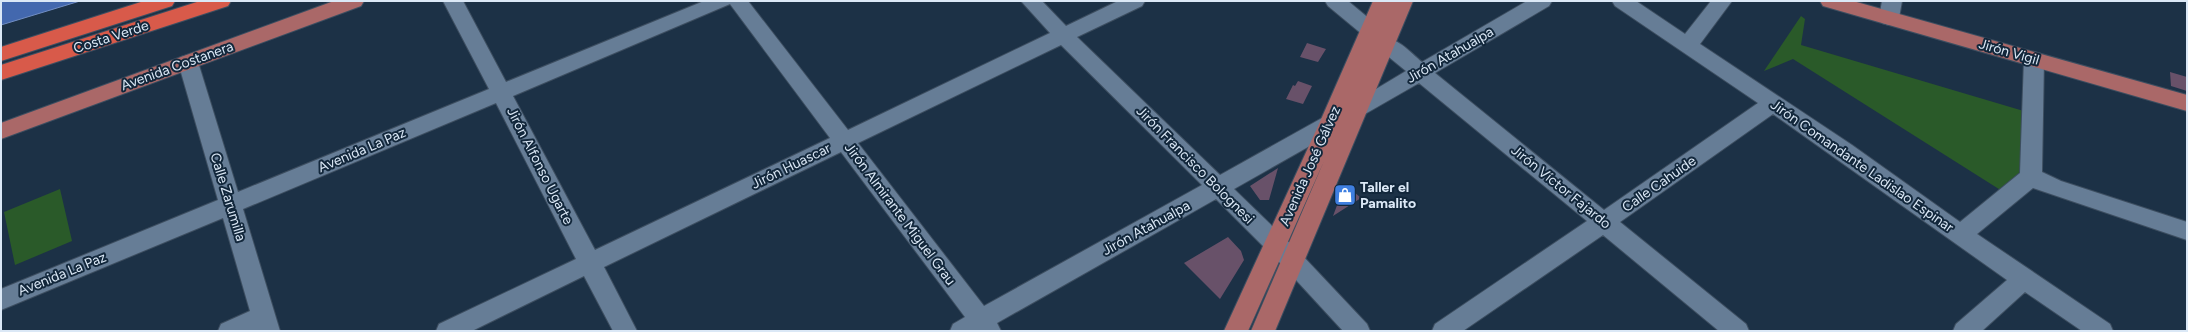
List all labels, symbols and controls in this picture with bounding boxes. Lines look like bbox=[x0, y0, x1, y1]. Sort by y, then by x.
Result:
street label: Costa Verde bbox=[71, 17, 151, 57]
street label: Jirón Atahualpa bbox=[1403, 23, 1497, 87]
street label: Jirón Vigil bbox=[1977, 35, 2041, 69]
street label: Avenida Costanera bbox=[118, 38, 236, 94]
street label: Jirón Comandante Ladislao Espinar bbox=[1767, 96, 1957, 236]
street label: Jirón Francisco Bolognesi bbox=[1133, 103, 1257, 227]
street label: Avenida José Gálvez bbox=[1276, 103, 1344, 229]
street label: Jirón Alfonso Ugarte bbox=[503, 105, 577, 228]
street label: Avenida La Paz bbox=[316, 124, 409, 176]
street label: Jirón Huascar bbox=[749, 139, 834, 192]
street label: Jirón Almirante Miguel Grau bbox=[841, 139, 959, 289]
street label: Jirón Víctor Fajardo bbox=[1508, 142, 1614, 232]
street label: Calle Zarumilla bbox=[206, 151, 250, 243]
street label: Calle Cahuide bbox=[1619, 152, 1700, 216]
place label: Taller el Pamalito bbox=[1360, 179, 1416, 212]
shop icon: Taller el Pamalito bbox=[1332, 182, 1358, 208]
street label: Jirón Atahualpa bbox=[1099, 197, 1193, 259]
street label: Avenida La Paz bbox=[15, 249, 109, 299]

